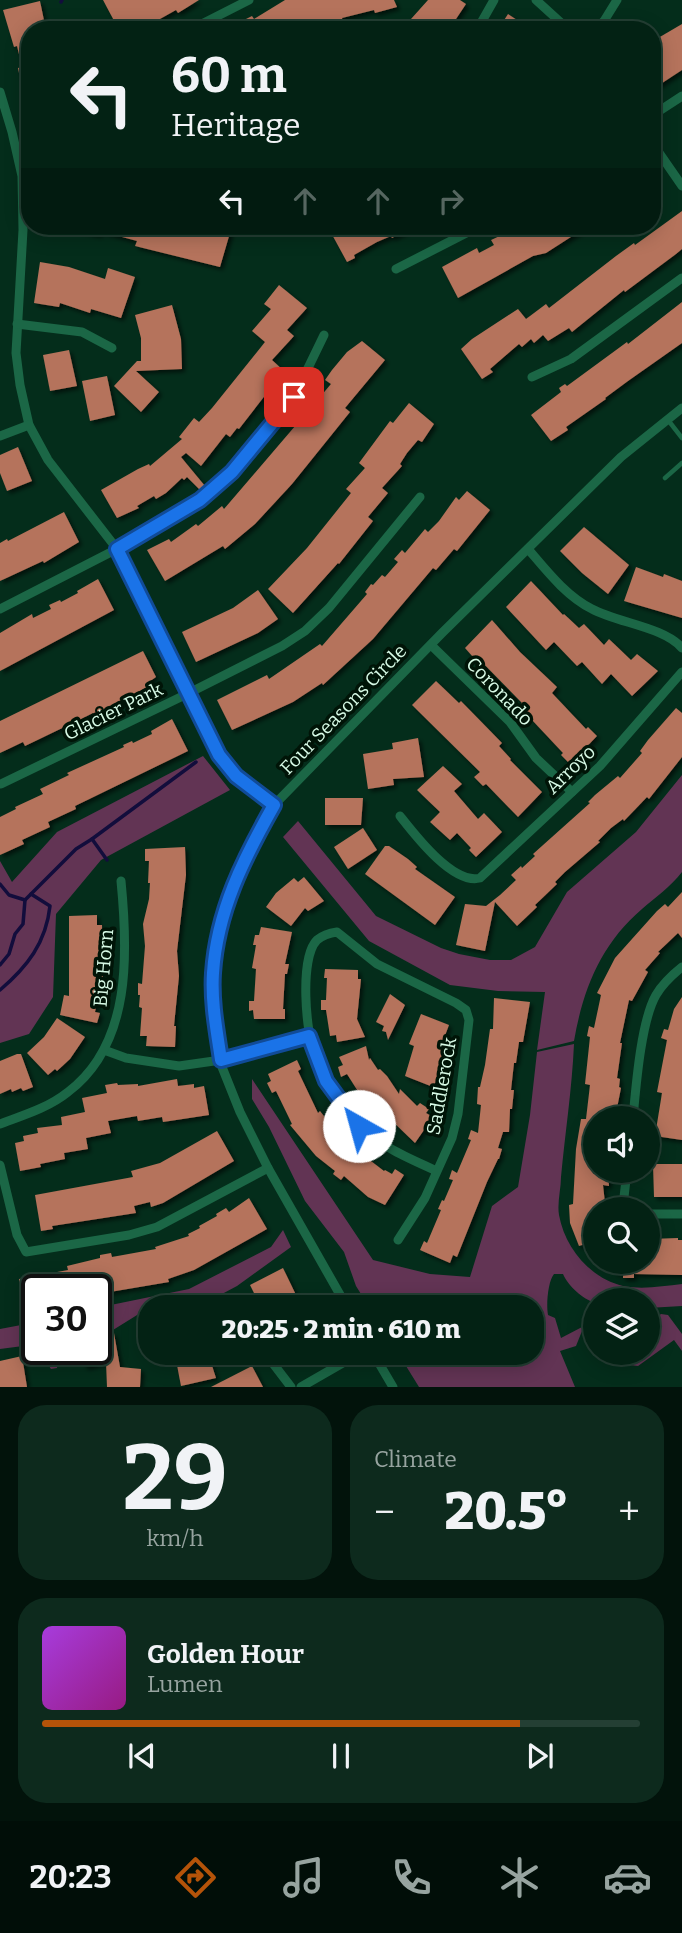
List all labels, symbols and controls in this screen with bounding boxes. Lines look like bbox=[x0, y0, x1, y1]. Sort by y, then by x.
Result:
text: 60 m bbox=[171, 46, 287, 105]
icon: left bbox=[56, 49, 147, 140]
text: Heritage bbox=[171, 106, 300, 144]
icon: left bbox=[213, 182, 251, 220]
icon: ahead bbox=[286, 182, 324, 220]
icon: ahead bbox=[359, 182, 397, 220]
icon: right bbox=[432, 182, 470, 220]
pin bbox=[264, 367, 324, 427]
icon: arrive bbox=[275, 378, 313, 416]
street label: Four Seasons Circle bbox=[275, 639, 411, 779]
street label: Coronado bbox=[461, 652, 538, 730]
street label: Glacier Park bbox=[60, 678, 167, 745]
street label: Arroyo bbox=[541, 740, 600, 799]
street label: Big Horn bbox=[89, 928, 118, 1008]
street label: Saddlerock bbox=[422, 1035, 461, 1137]
position arrow bbox=[322, 1089, 396, 1163]
map controls bbox=[583, 1106, 660, 1365]
button: sound bbox=[583, 1106, 660, 1183]
button: search bbox=[583, 1197, 660, 1274]
speed limit sign: 30 bbox=[21, 1274, 112, 1365]
button: layers bbox=[583, 1288, 660, 1365]
text: 20:25 · 2 min · 610 m bbox=[222, 1314, 460, 1345]
text: 29 bbox=[122, 1424, 228, 1533]
text: Climate bbox=[374, 1445, 457, 1473]
text: 20.5° bbox=[444, 1480, 569, 1543]
text: − bbox=[374, 1489, 395, 1535]
text: + bbox=[618, 1489, 640, 1535]
text: km/h bbox=[147, 1524, 203, 1552]
text: Golden Hour bbox=[147, 1639, 304, 1670]
text: Lumen bbox=[147, 1670, 223, 1698]
icon: previous bbox=[123, 1737, 161, 1775]
icon: pause bbox=[322, 1737, 360, 1775]
icon: next bbox=[521, 1737, 559, 1775]
icon: directions bbox=[171, 1853, 220, 1902]
icon: music bbox=[279, 1853, 328, 1902]
icon: phone bbox=[387, 1853, 436, 1902]
icon: climate bbox=[495, 1853, 544, 1902]
icon: car bbox=[603, 1853, 652, 1902]
text: 20:23 bbox=[30, 1858, 112, 1896]

